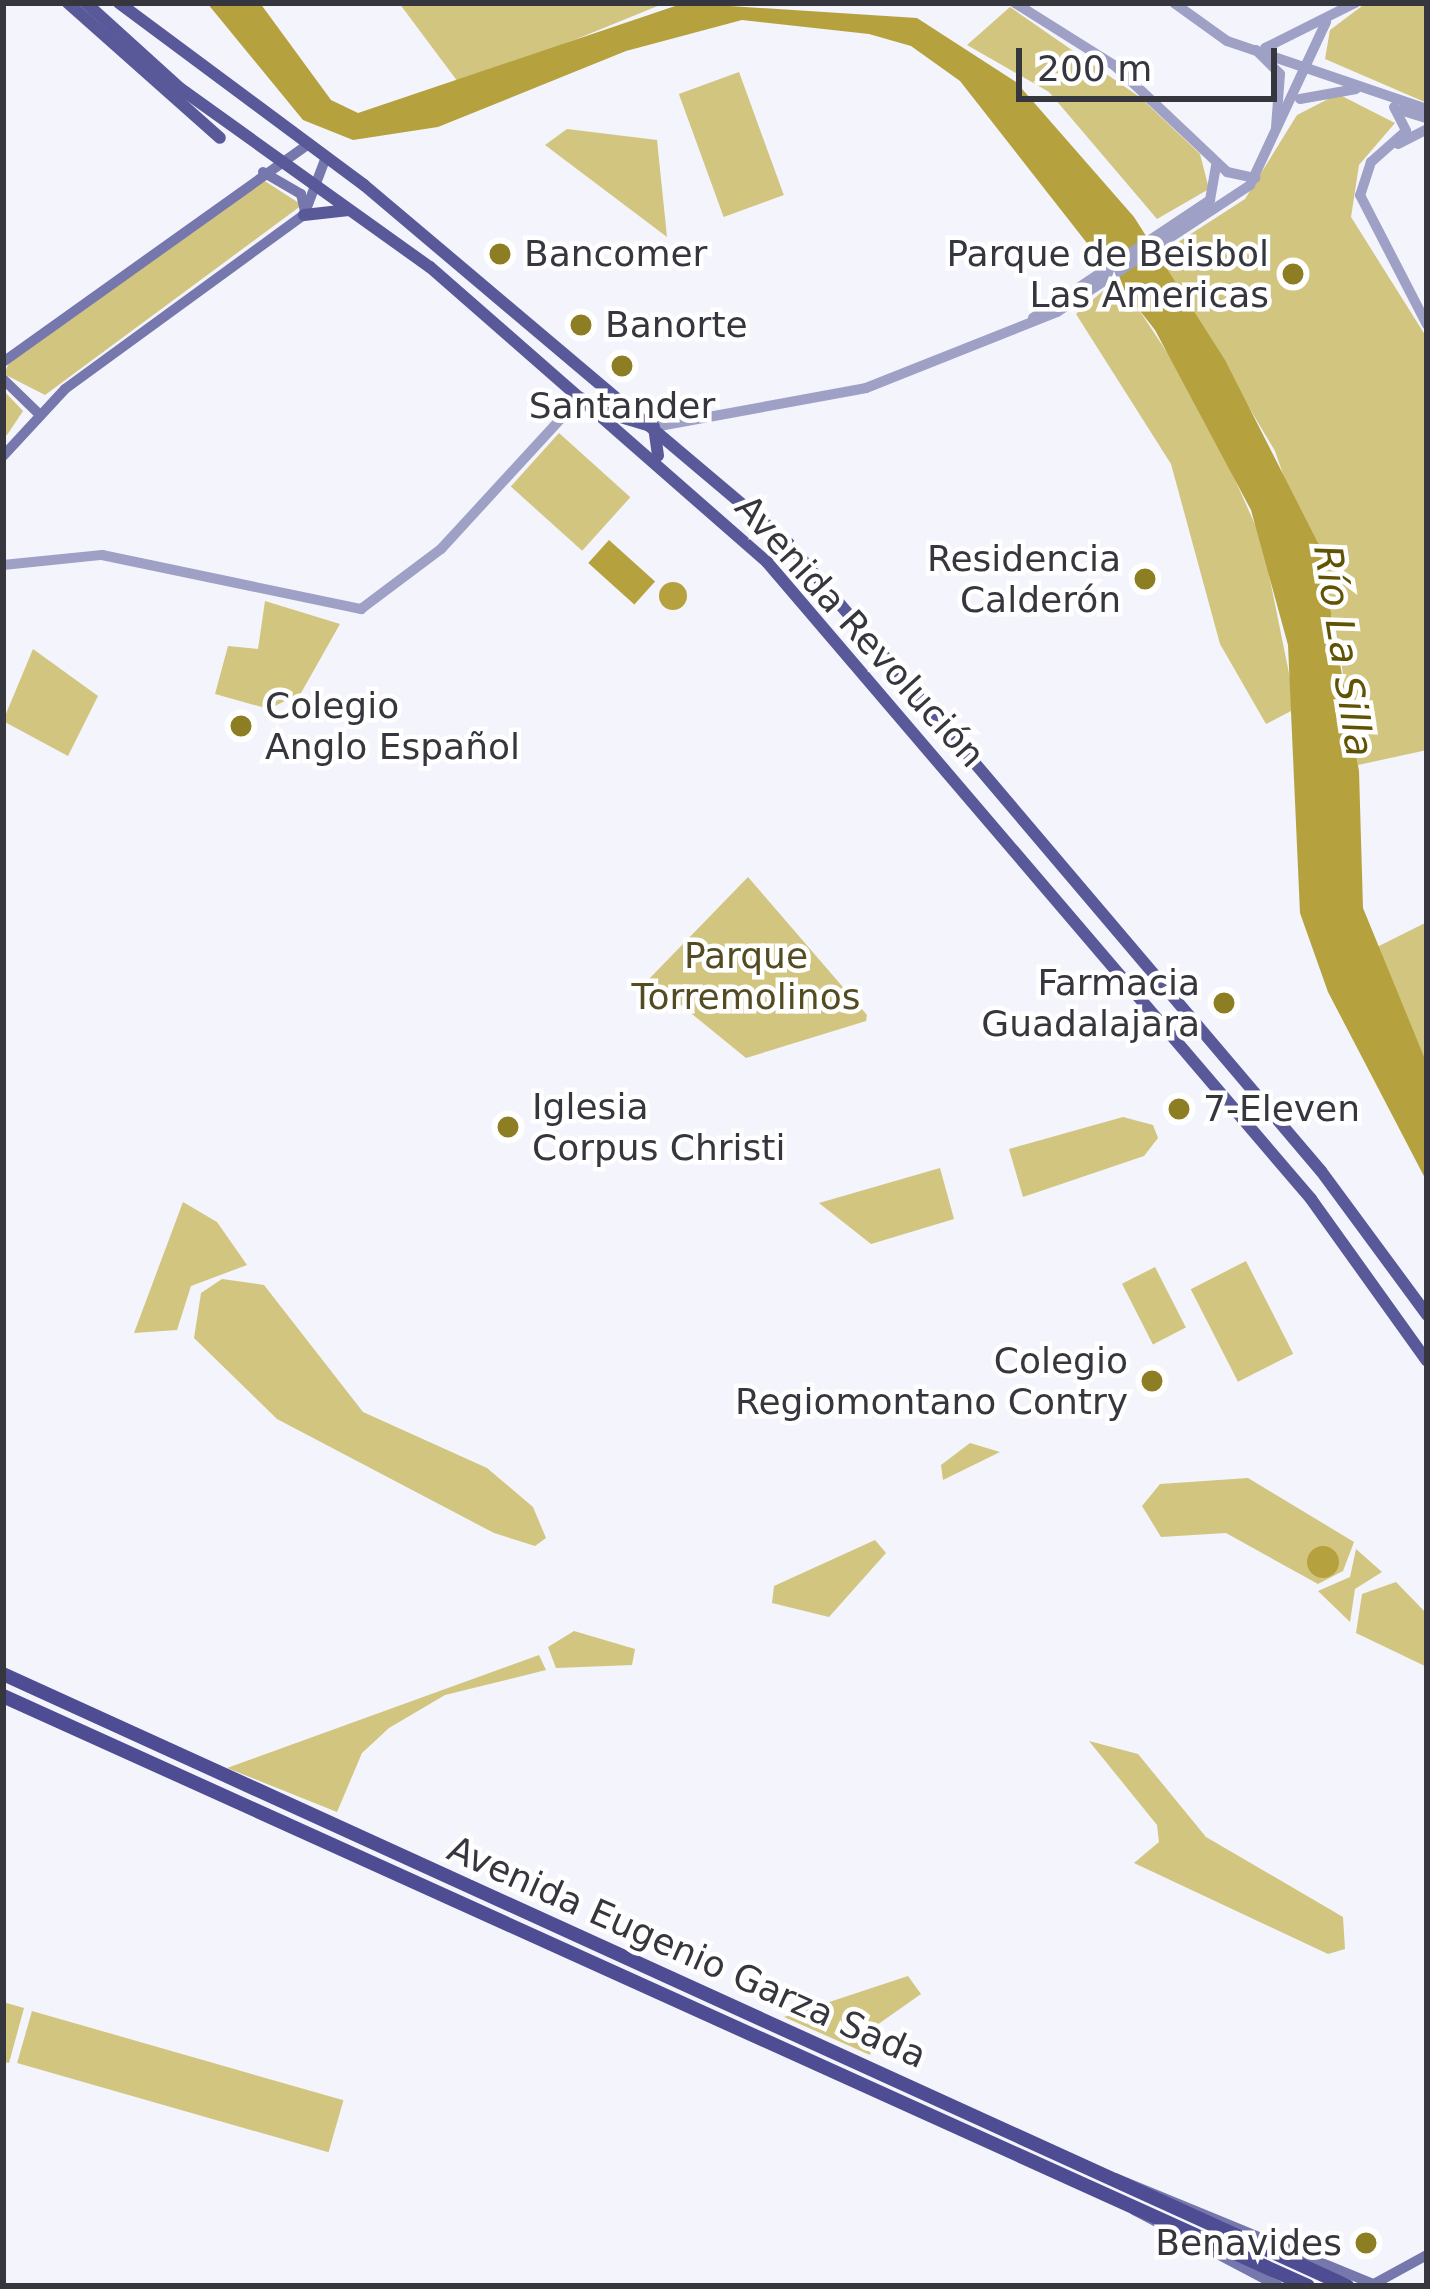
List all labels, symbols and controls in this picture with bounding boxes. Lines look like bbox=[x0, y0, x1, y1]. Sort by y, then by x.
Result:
scale bar bbox=[1022, 24, 1283, 98]
text: 200 m bbox=[1037, 48, 1152, 89]
place label: Parque de Beisbol Las Americas bbox=[946, 231, 1269, 316]
place label: Bancomer bbox=[524, 232, 707, 276]
marker: Bancomer bbox=[487, 241, 513, 267]
marker: Parque de Beisbol Las Americas bbox=[1280, 261, 1306, 287]
place label: Banorte bbox=[605, 303, 748, 347]
marker: Banorte bbox=[568, 312, 594, 338]
marker: Santander bbox=[609, 353, 635, 379]
place label: Santander bbox=[529, 384, 715, 428]
street label: Avenida Revolución bbox=[726, 486, 994, 776]
place label: Residencia Calderón bbox=[927, 536, 1121, 621]
water label: Río La Silla bbox=[1303, 542, 1383, 760]
marker: Residencia Calderón bbox=[1132, 566, 1158, 592]
place label: Colegio Anglo Español bbox=[265, 683, 520, 768]
marker: Colegio Anglo Español bbox=[228, 713, 254, 739]
park label: Parque Torremolinos bbox=[632, 933, 860, 1018]
place label: Farmacia Guadalajara bbox=[981, 960, 1200, 1045]
marker: Farmacia Guadalajara bbox=[1211, 990, 1237, 1016]
place label: Iglesia Corpus Christi bbox=[532, 1084, 785, 1169]
place label: 7-Eleven bbox=[1203, 1087, 1360, 1131]
marker: 7-Eleven bbox=[1166, 1096, 1192, 1122]
marker: Iglesia Corpus Christi bbox=[495, 1114, 521, 1140]
place label: Colegio Regiomontano Contry bbox=[735, 1338, 1128, 1423]
marker: Colegio Regiomontano Contry bbox=[1139, 1368, 1165, 1394]
street label: Avenida Eugenio Garza Sada bbox=[441, 1827, 933, 2077]
place label: Benavides bbox=[1155, 2221, 1342, 2265]
marker: Benavides bbox=[1353, 2230, 1379, 2256]

